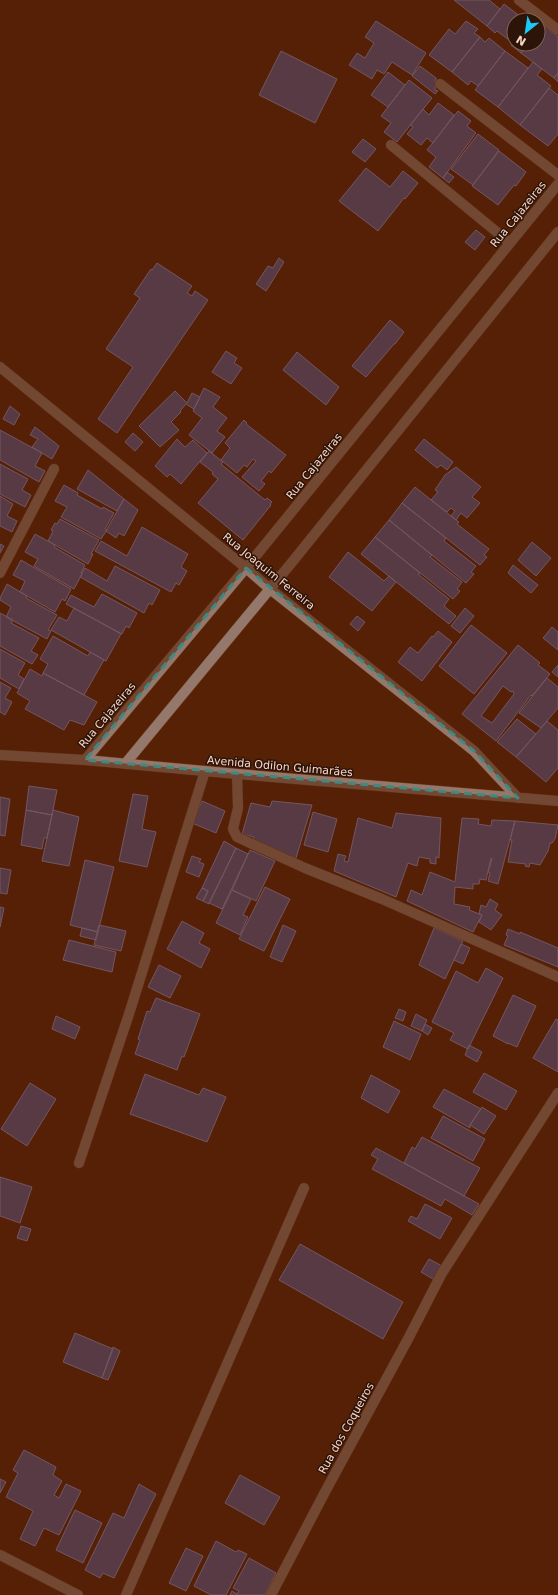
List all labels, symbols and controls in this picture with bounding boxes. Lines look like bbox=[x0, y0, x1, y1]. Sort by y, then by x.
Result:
north arrow bbox=[506, 12, 546, 52]
text: N bbox=[514, 32, 528, 48]
street label: Rua Cajazeiras bbox=[488, 178, 549, 250]
street label: Rua Cajazeiras bbox=[284, 430, 345, 502]
street label: Rua Joaquim Ferreira bbox=[220, 530, 317, 612]
street label: Rua Cajazeiras bbox=[76, 680, 139, 751]
street label: Avenida Odilon Guimarães bbox=[207, 754, 354, 779]
street label: Rua dos Coqueiros bbox=[316, 1380, 377, 1476]

